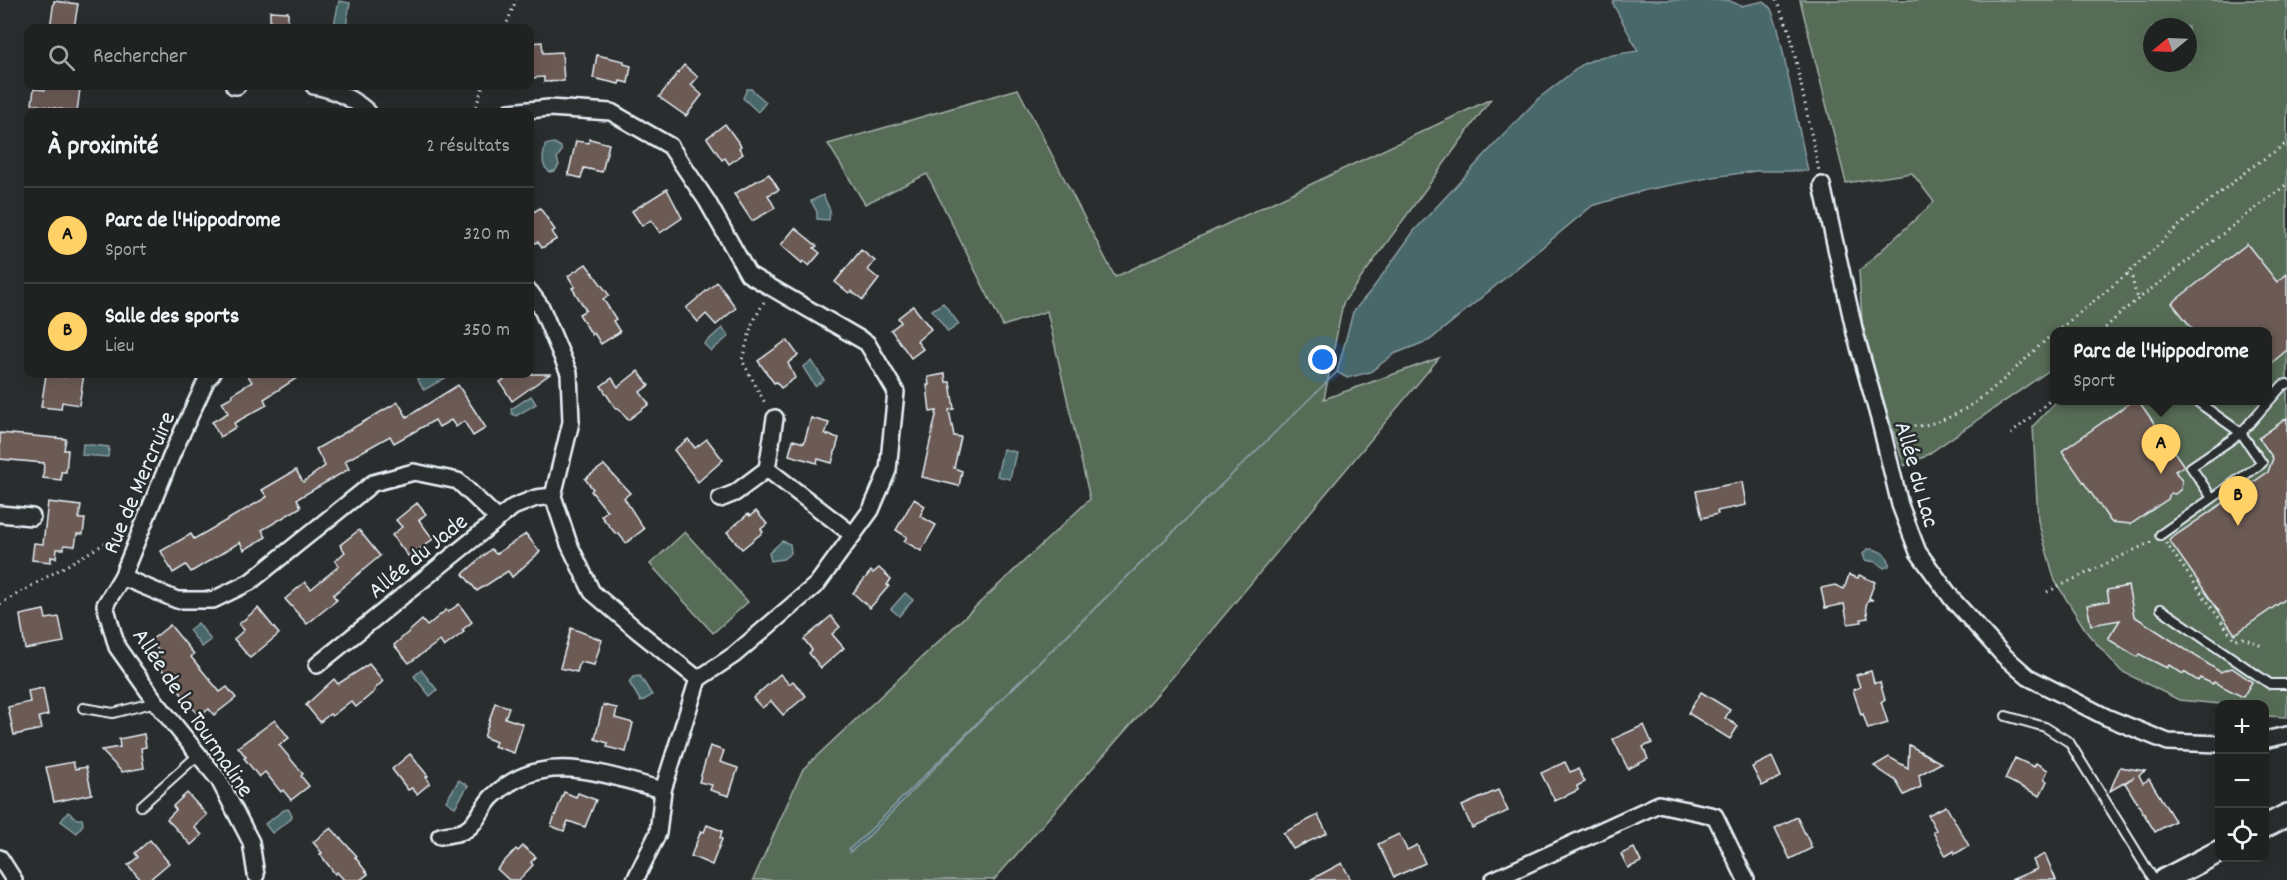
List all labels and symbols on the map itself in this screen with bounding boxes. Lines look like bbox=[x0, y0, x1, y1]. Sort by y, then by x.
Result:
north arrow bbox=[2143, 18, 2197, 72]
your location bbox=[1308, 345, 1337, 374]
street label: Rue de Mercruire bbox=[95, 407, 186, 560]
street label: Allée du Lac bbox=[1884, 418, 1946, 532]
pin: A bbox=[2142, 424, 2180, 474]
pin: B bbox=[2218, 476, 2258, 526]
street label: Allée du Jade bbox=[362, 506, 476, 608]
street label: Allée de la Tourmaline bbox=[122, 622, 261, 805]

